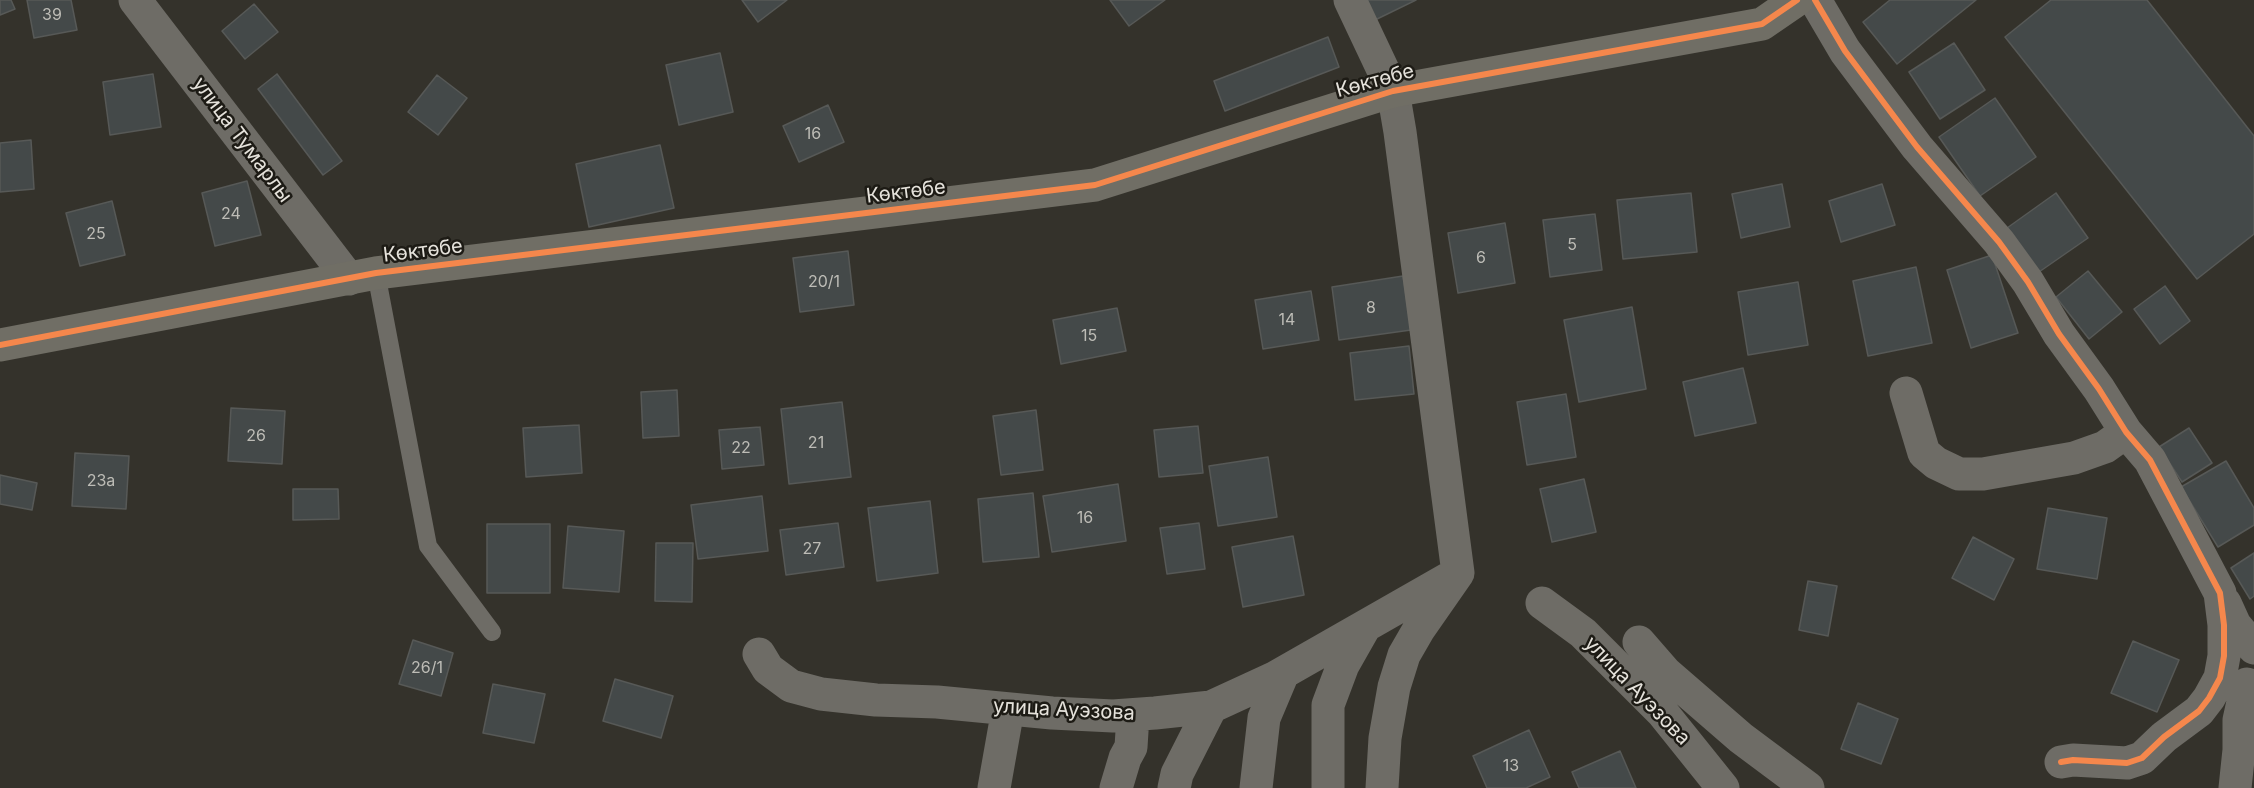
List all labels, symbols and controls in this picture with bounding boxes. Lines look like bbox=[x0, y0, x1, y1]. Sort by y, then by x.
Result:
house number: 39 bbox=[42, 5, 62, 25]
street label: Көктөбе bbox=[1333, 59, 1417, 103]
street label: улица Тумарлы bbox=[187, 73, 297, 207]
house number: 16 bbox=[805, 124, 821, 144]
street label: Көктөбе bbox=[865, 175, 947, 209]
house number: 24 bbox=[221, 204, 241, 224]
house number: 25 bbox=[86, 224, 106, 244]
street label: Көктөбе bbox=[382, 234, 464, 268]
house number: 5 bbox=[1567, 235, 1577, 255]
house number: 6 bbox=[1476, 248, 1486, 268]
house number: 20/1 bbox=[808, 272, 840, 292]
house number: 8 bbox=[1366, 298, 1376, 318]
house number: 14 bbox=[1279, 310, 1295, 330]
house number: 15 bbox=[1081, 326, 1097, 346]
house number: 26 bbox=[246, 426, 266, 446]
house number: 21 bbox=[808, 433, 824, 453]
house number: 22 bbox=[731, 438, 751, 458]
house number: 23а bbox=[87, 471, 115, 491]
house number: 16 bbox=[1077, 508, 1093, 528]
house number: 27 bbox=[803, 539, 821, 559]
street label: улица Ауэзова bbox=[1579, 632, 1695, 750]
house number: 26/1 bbox=[411, 658, 443, 678]
street label: улица Ауэзова bbox=[993, 694, 1135, 726]
house number: 13 bbox=[1503, 756, 1519, 776]

